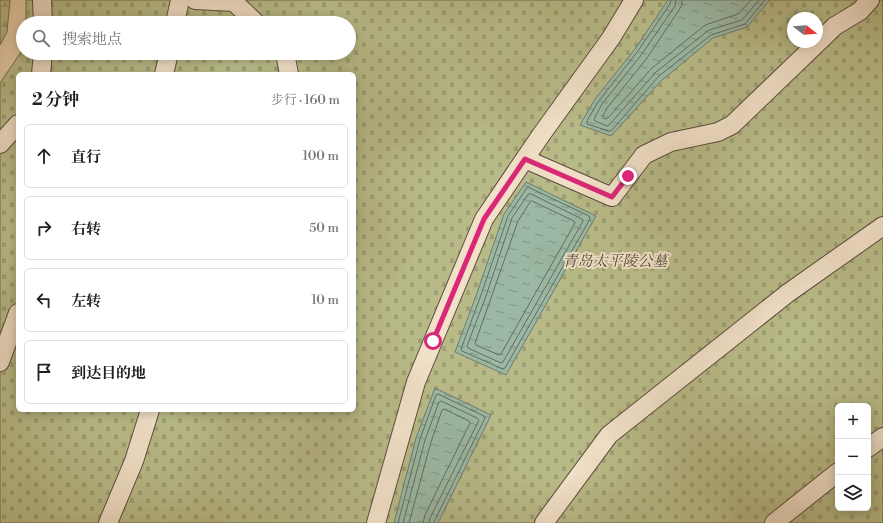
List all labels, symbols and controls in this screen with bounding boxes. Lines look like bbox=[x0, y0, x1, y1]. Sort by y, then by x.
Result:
north arrow bbox=[787, 12, 823, 48]
search box bbox=[16, 16, 356, 60]
icon: search bbox=[30, 27, 52, 49]
text: 搜索地点 bbox=[62, 30, 122, 49]
text: 2 分钟 bbox=[32, 89, 79, 111]
text: 步行 · 160 m bbox=[271, 92, 340, 108]
icon: ahead bbox=[33, 145, 55, 167]
text: 直行 bbox=[71, 148, 101, 167]
text: 100 m bbox=[303, 148, 339, 164]
route end bbox=[619, 167, 637, 185]
icon: right bbox=[33, 217, 55, 239]
text: 右转 bbox=[71, 220, 101, 239]
text: 50 m bbox=[309, 220, 339, 236]
park label: 青岛太平陵公墓 bbox=[562, 252, 670, 271]
icon: left bbox=[33, 289, 55, 311]
text: 左转 bbox=[71, 292, 101, 311]
text: 10 m bbox=[311, 292, 339, 308]
route start bbox=[424, 332, 442, 350]
icon: arrive bbox=[33, 361, 55, 383]
text: 到达目的地 bbox=[71, 364, 146, 383]
map controls bbox=[835, 403, 871, 511]
button: + bbox=[835, 403, 871, 439]
button: − bbox=[835, 439, 871, 475]
button: layers bbox=[835, 475, 871, 511]

